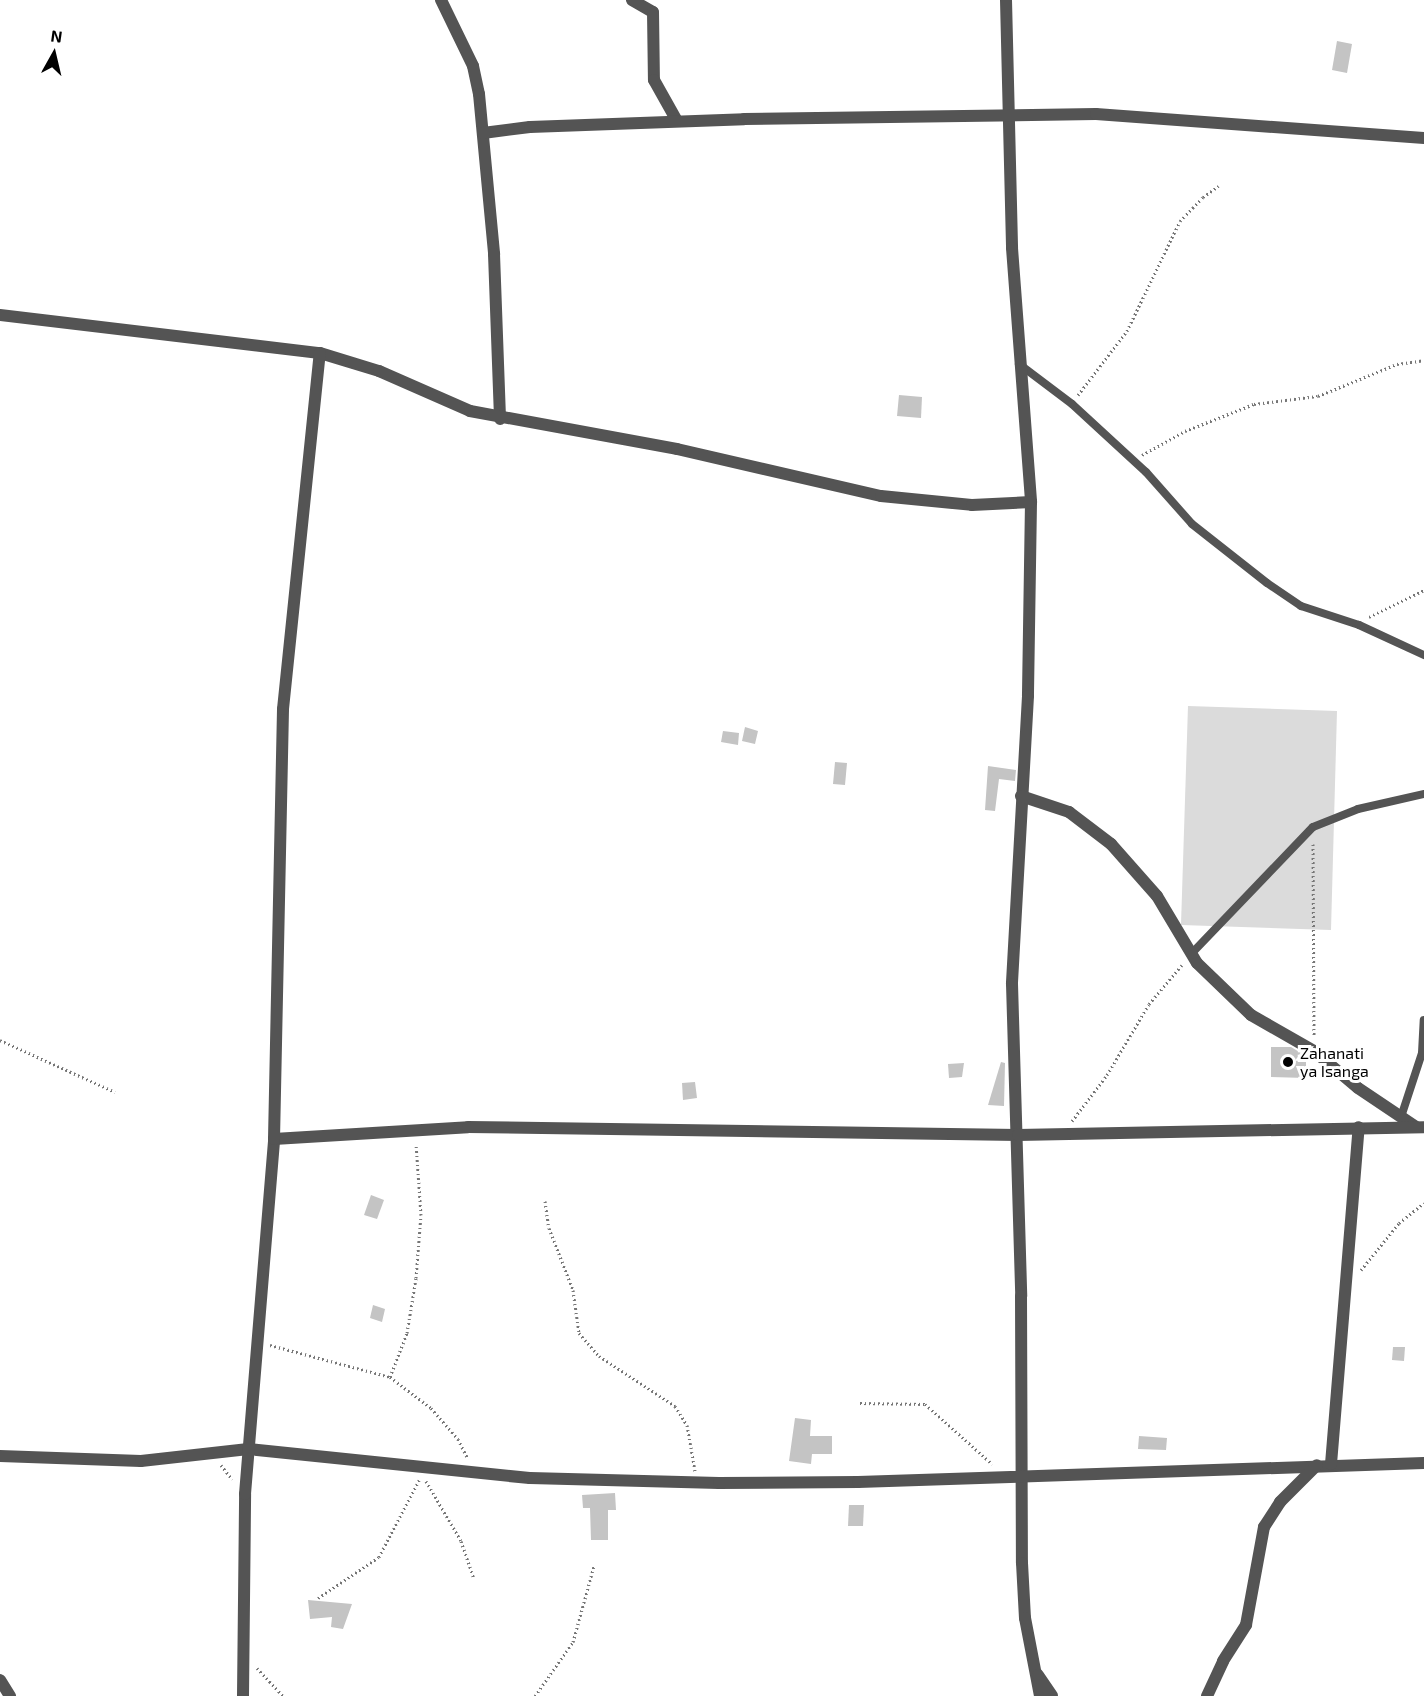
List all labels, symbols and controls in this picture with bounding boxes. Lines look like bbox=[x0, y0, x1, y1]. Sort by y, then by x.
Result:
north arrow bbox=[24, 24, 84, 84]
text: N bbox=[50, 25, 64, 46]
place label: Zahanati ya Isanga bbox=[1300, 1043, 1369, 1081]
marker: Zahanati ya Isanga bbox=[1281, 1055, 1295, 1069]

